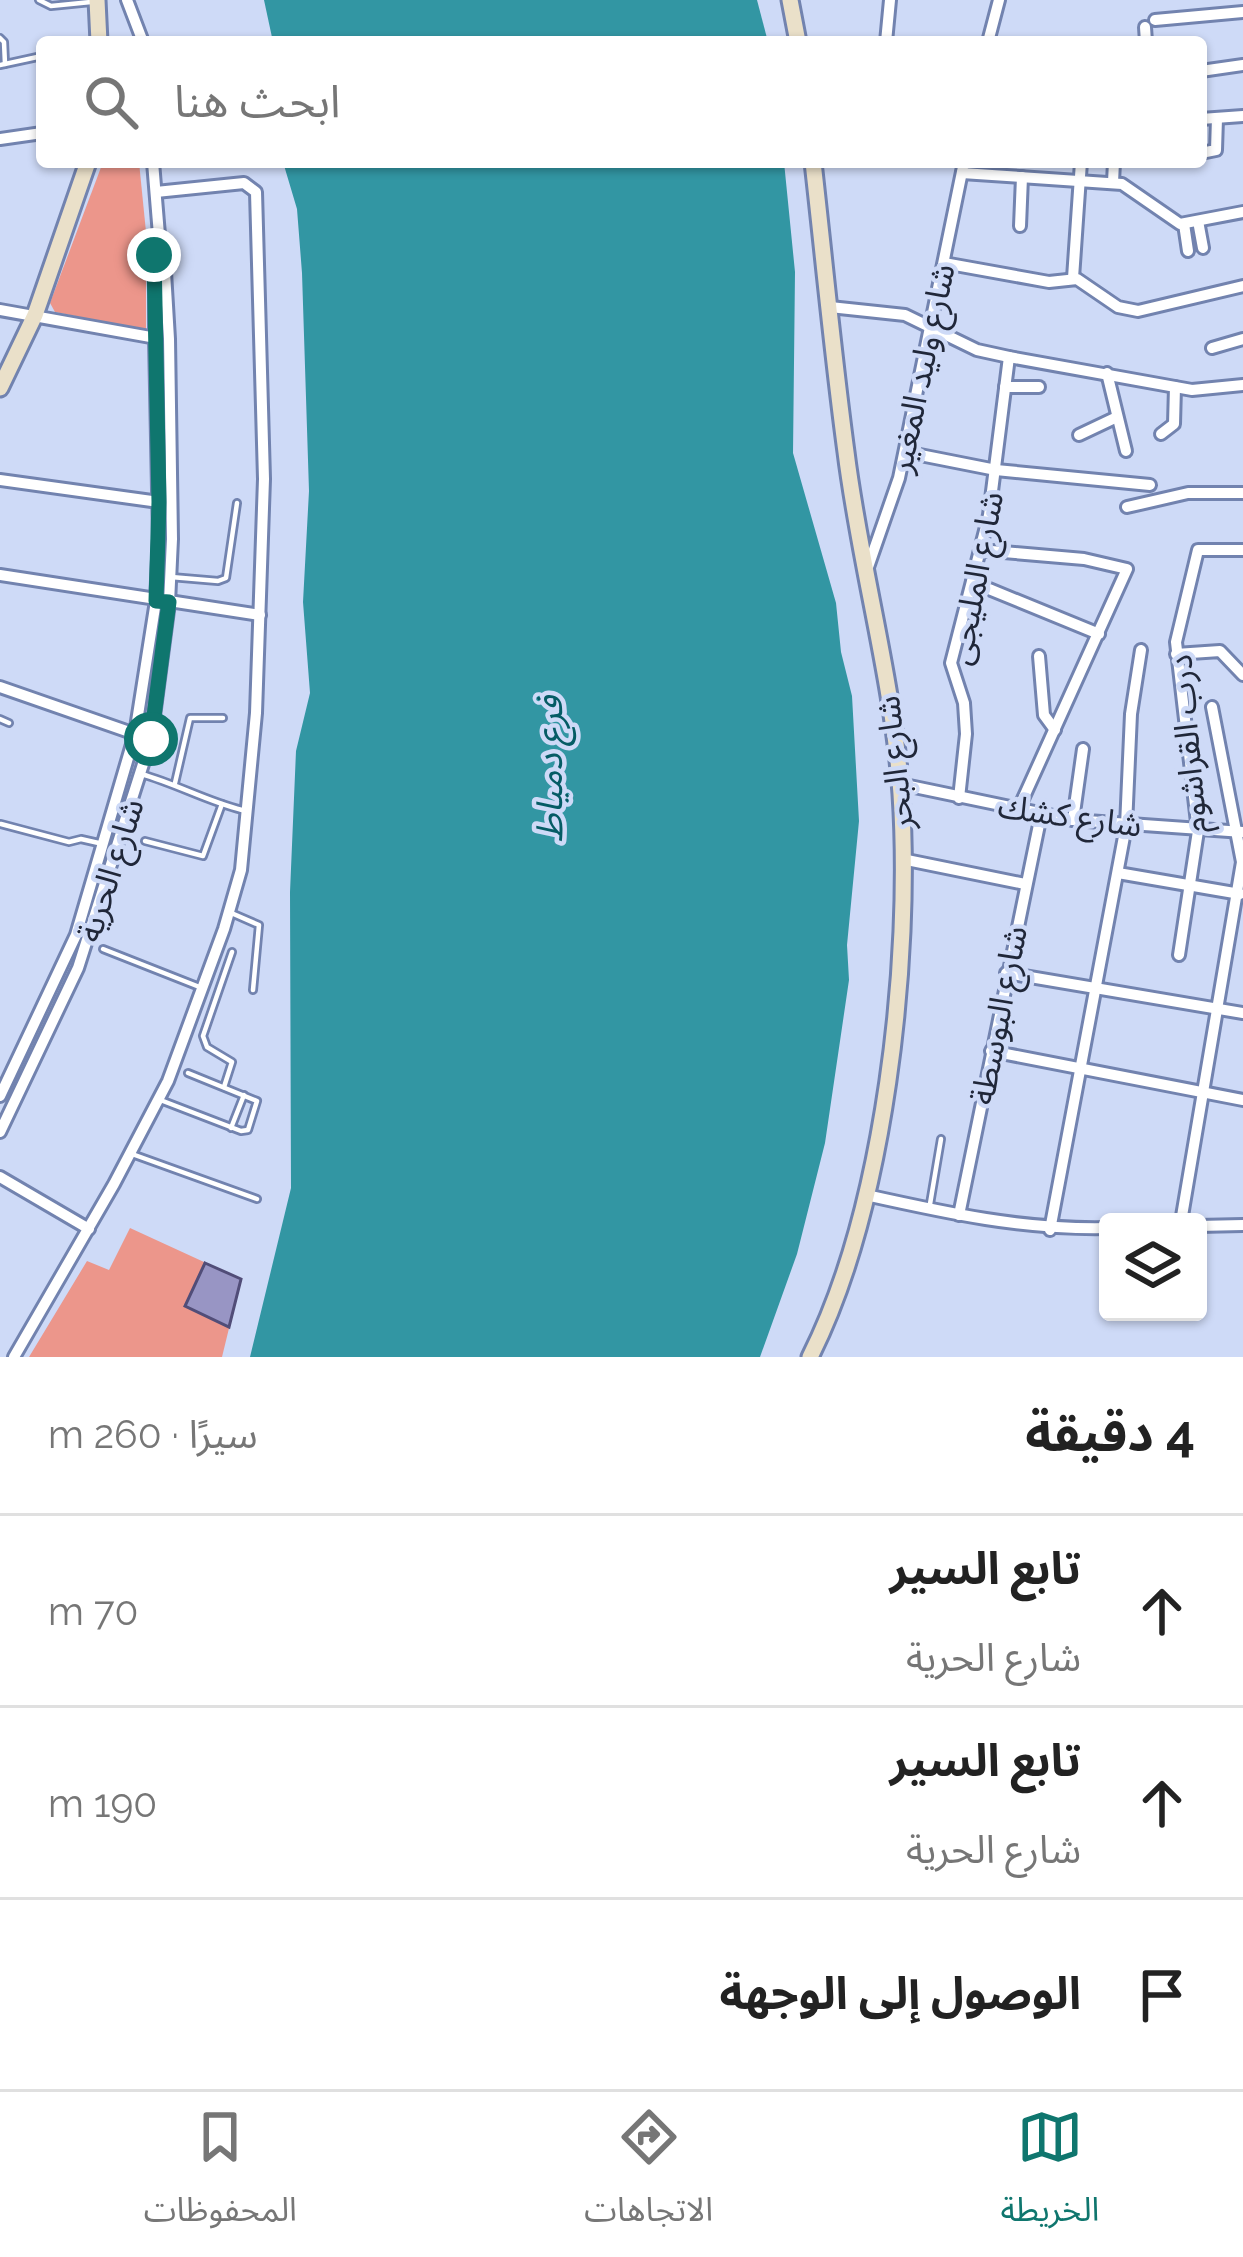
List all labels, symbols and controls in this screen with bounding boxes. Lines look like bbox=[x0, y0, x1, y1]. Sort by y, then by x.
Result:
search box bbox=[36, 36, 1207, 168]
icon: search bbox=[78, 69, 144, 135]
text: ابحث هنا bbox=[174, 75, 341, 128]
route end bbox=[127, 228, 181, 282]
street label: شارع وليد المغير bbox=[880, 260, 968, 478]
street label: شارع المليجى bbox=[940, 488, 1016, 669]
street label: درب القراشوم bbox=[1160, 652, 1220, 835]
street label: شارع البحر bbox=[868, 693, 926, 833]
water label: فرع دمياط bbox=[528, 694, 577, 842]
route start bbox=[124, 712, 178, 766]
street label: شارع كشك bbox=[995, 786, 1144, 850]
street label: شارع الحرية bbox=[69, 794, 157, 948]
street label: شارع البوسطة bbox=[962, 922, 1040, 1109]
map controls bbox=[1099, 1213, 1207, 1321]
button: layers bbox=[1099, 1213, 1207, 1321]
text: 4 دقيقة bbox=[1025, 1403, 1195, 1463]
text: سيرًا · 260 m bbox=[48, 1411, 258, 1457]
text: تابع السير bbox=[890, 1542, 1081, 1595]
icon: ahead bbox=[1129, 1578, 1195, 1644]
text: 70 m bbox=[48, 1588, 138, 1634]
text: شارع الحرية bbox=[906, 1634, 1081, 1680]
text: تابع السير bbox=[890, 1734, 1081, 1787]
icon: ahead bbox=[1129, 1770, 1195, 1836]
text: 190 m bbox=[48, 1780, 157, 1826]
text: شارع الحرية bbox=[906, 1826, 1081, 1872]
icon: arrive bbox=[1129, 1962, 1195, 2028]
text: الوصول إلى الوجهة bbox=[720, 1967, 1081, 2020]
tab: المحفوظات bbox=[144, 2104, 297, 2245]
tab: الاتجاهات bbox=[584, 2104, 713, 2245]
tab: الخريطة bbox=[1000, 2104, 1099, 2245]

